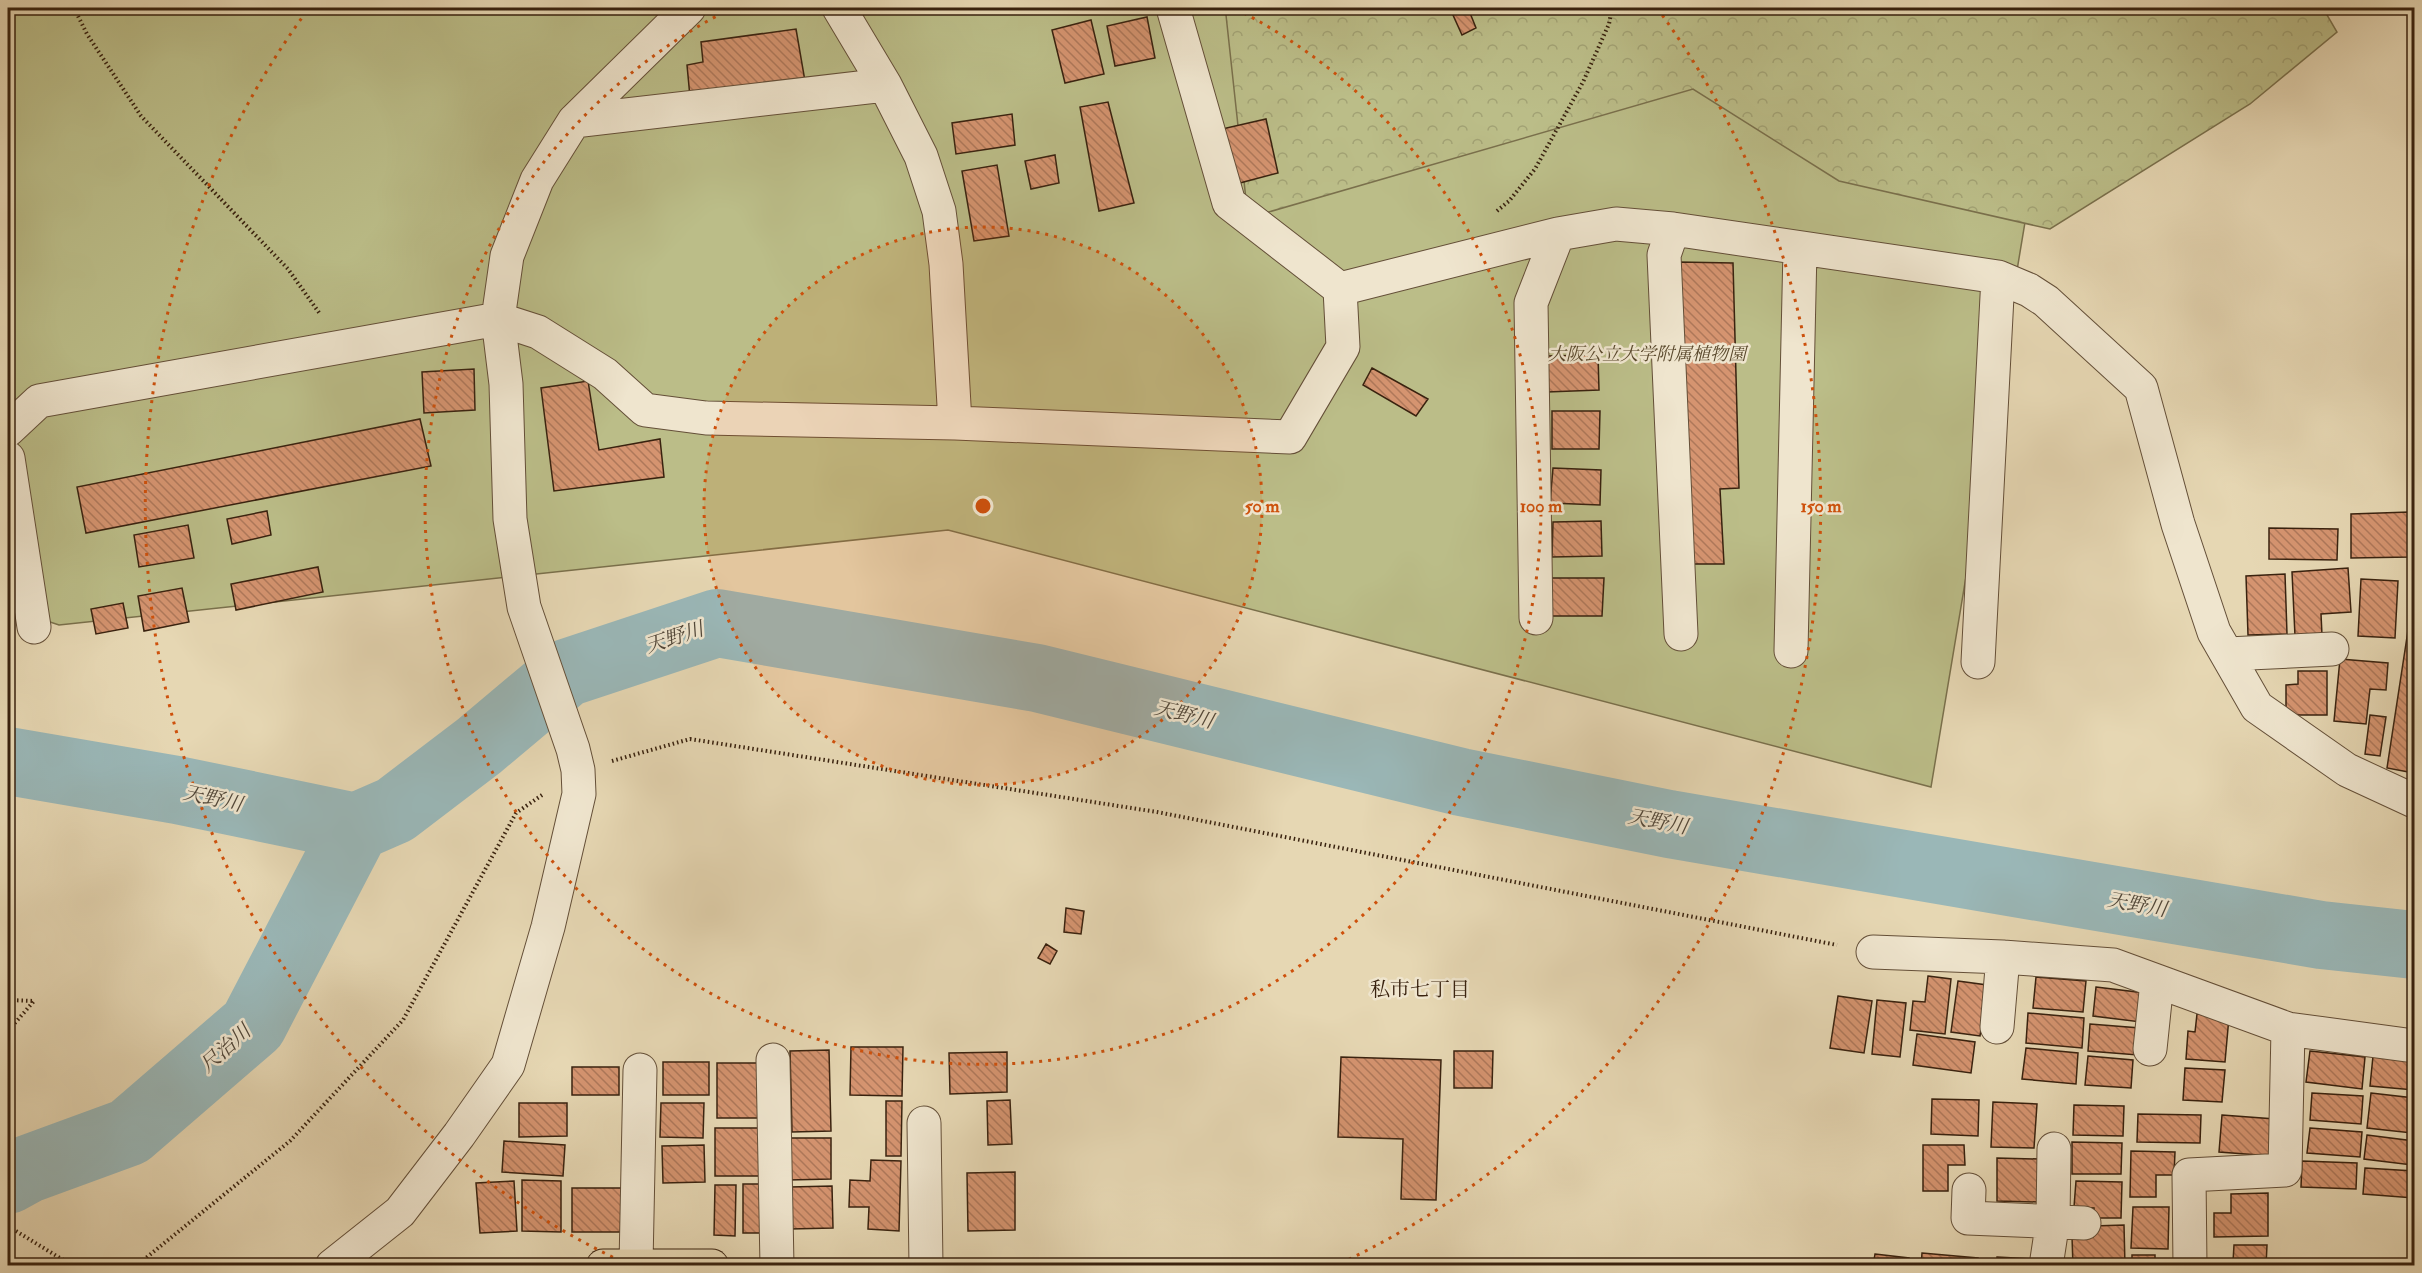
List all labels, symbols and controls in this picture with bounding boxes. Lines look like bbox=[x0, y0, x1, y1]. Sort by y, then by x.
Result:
park label: 大阪公立大学附属植物園 bbox=[1548, 343, 1749, 366]
text: 50 m bbox=[1245, 495, 1280, 518]
text: 100 m bbox=[1520, 495, 1563, 518]
text: 150 m bbox=[1800, 495, 1843, 518]
centre of rings bbox=[973, 496, 993, 516]
water label: 天野川 bbox=[642, 616, 708, 659]
water label: 天野川 bbox=[1152, 695, 1218, 734]
water label: 天野川 bbox=[181, 780, 247, 817]
water label: 天野川 bbox=[1626, 803, 1692, 840]
water label: 天野川 bbox=[2105, 887, 2171, 922]
district label: 私市七丁目 bbox=[1370, 977, 1470, 1002]
water label: 尺治川 bbox=[195, 1018, 257, 1078]

